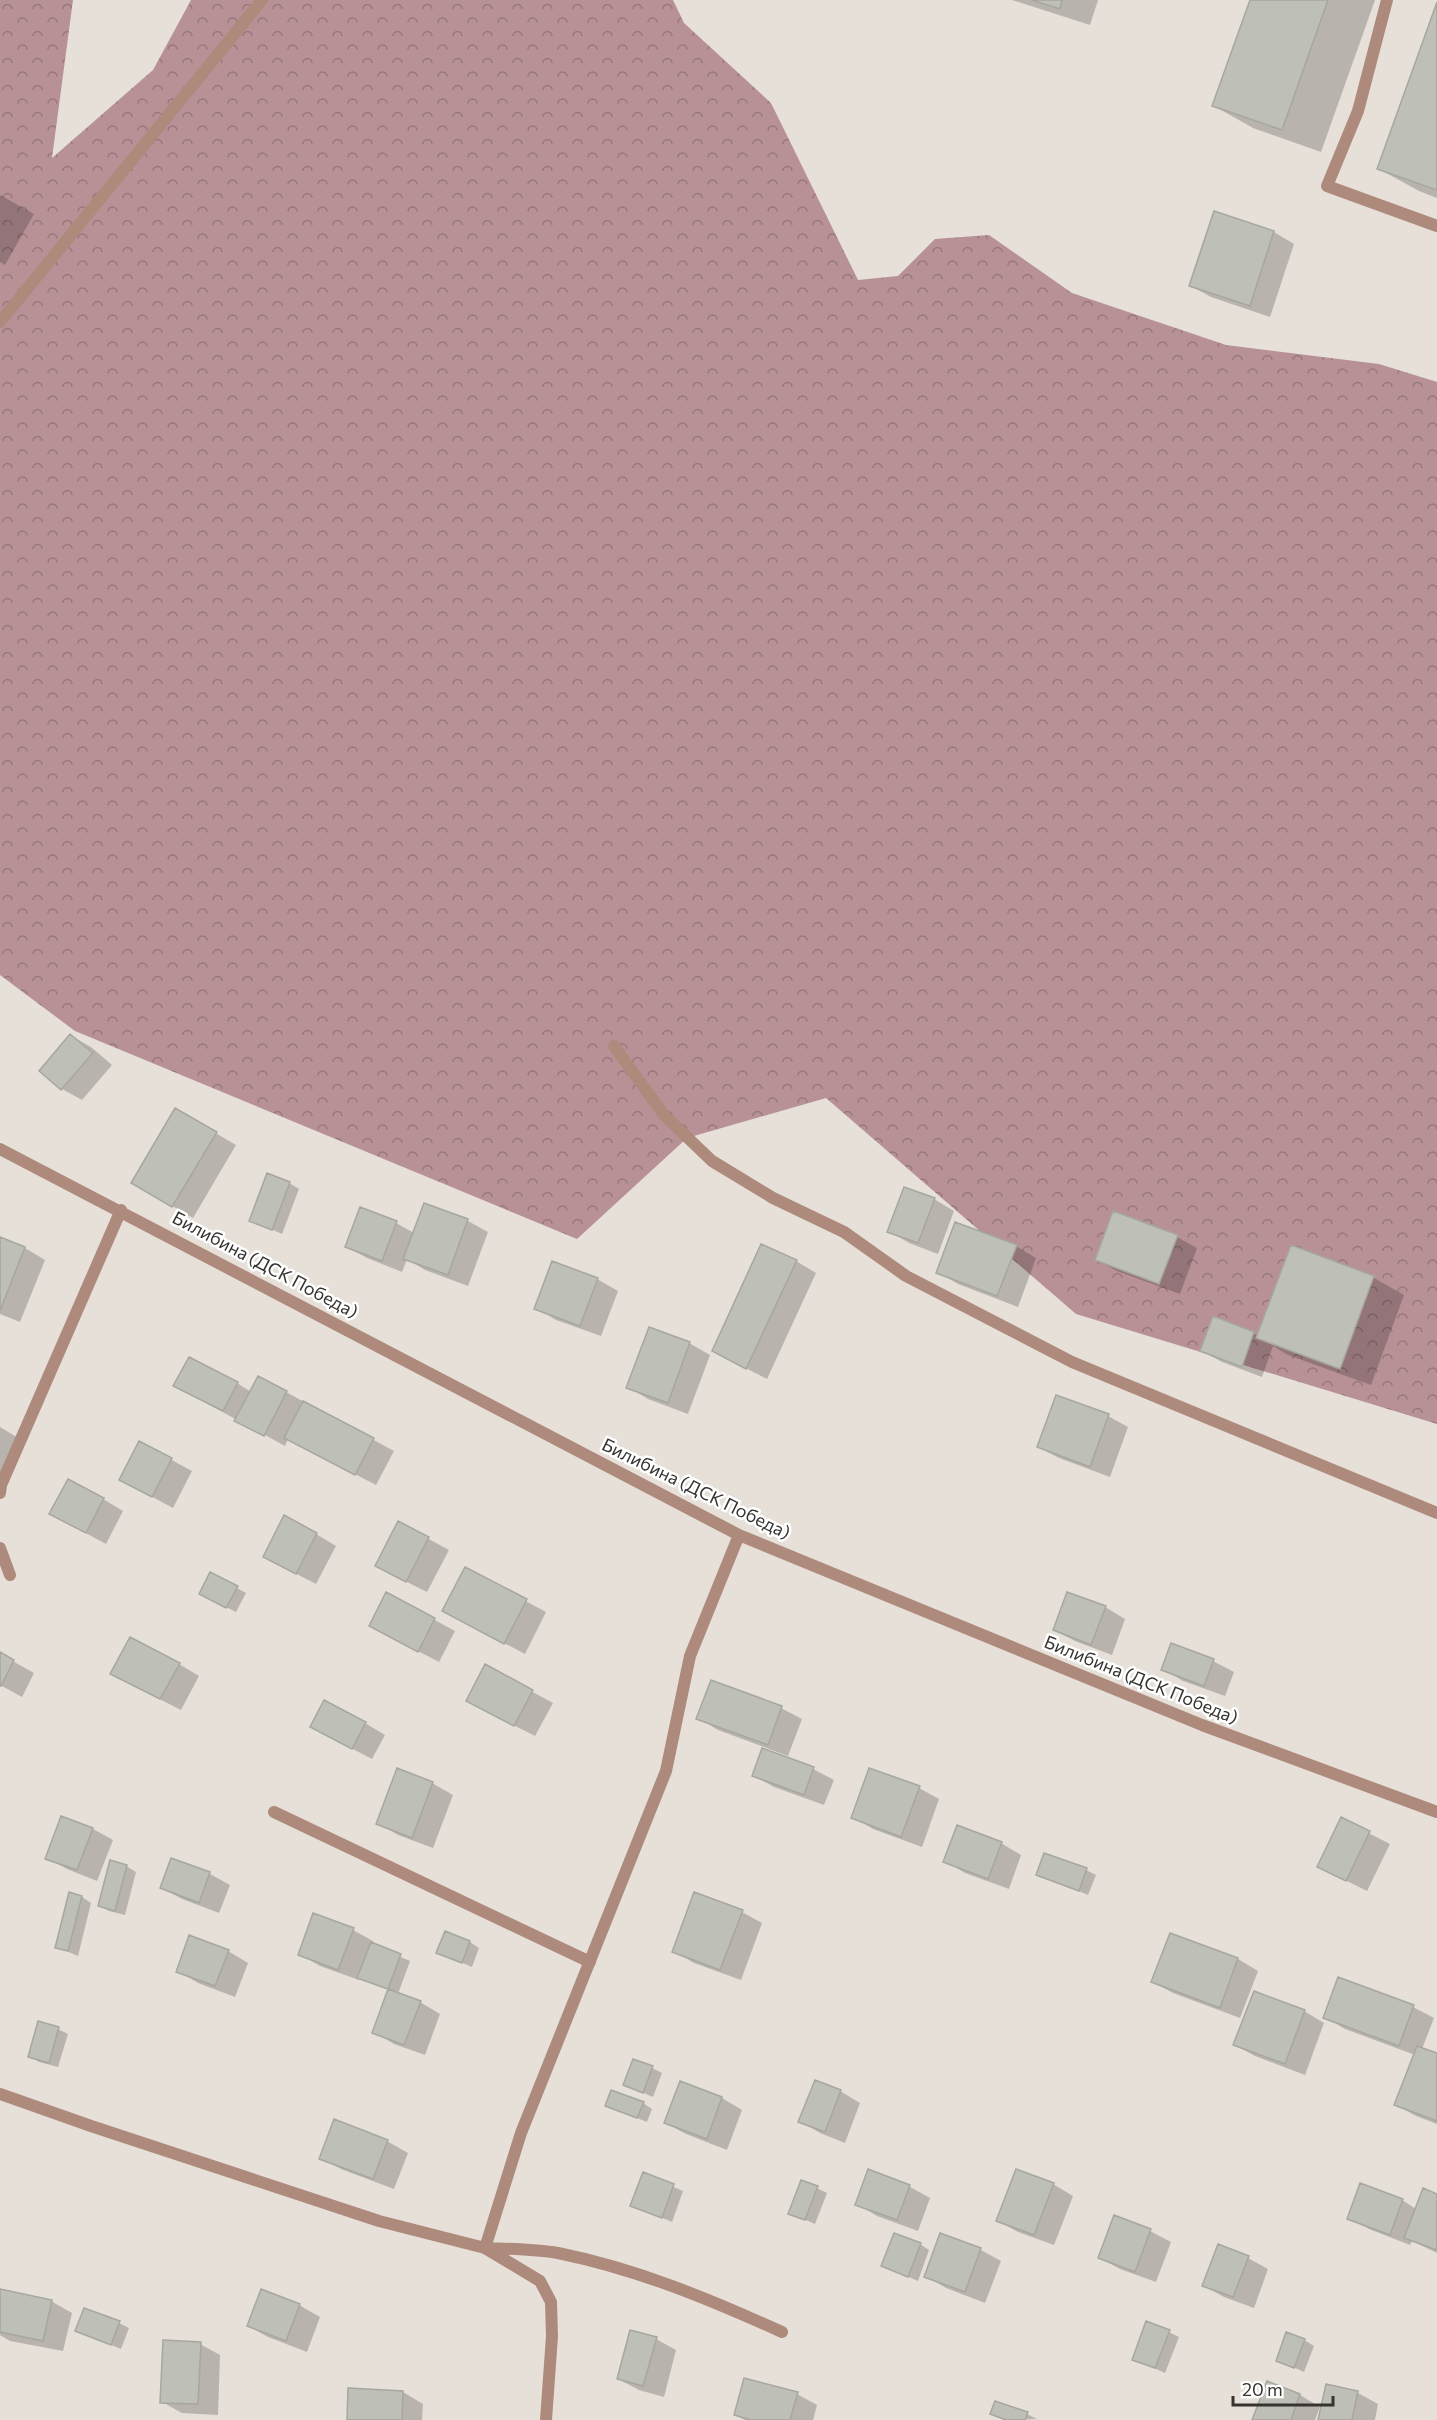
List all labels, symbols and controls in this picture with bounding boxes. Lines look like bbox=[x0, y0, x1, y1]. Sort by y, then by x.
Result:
street label: Билибина (ДСК Победа) bbox=[169, 1206, 362, 1322]
street label: Билибина (ДСК Победа) bbox=[599, 1433, 794, 1543]
street label: Билибина (ДСК Победа) bbox=[1041, 1630, 1241, 1728]
scale bar bbox=[1233, 2369, 1334, 2407]
text: 20 m bbox=[1242, 2378, 1283, 2400]

